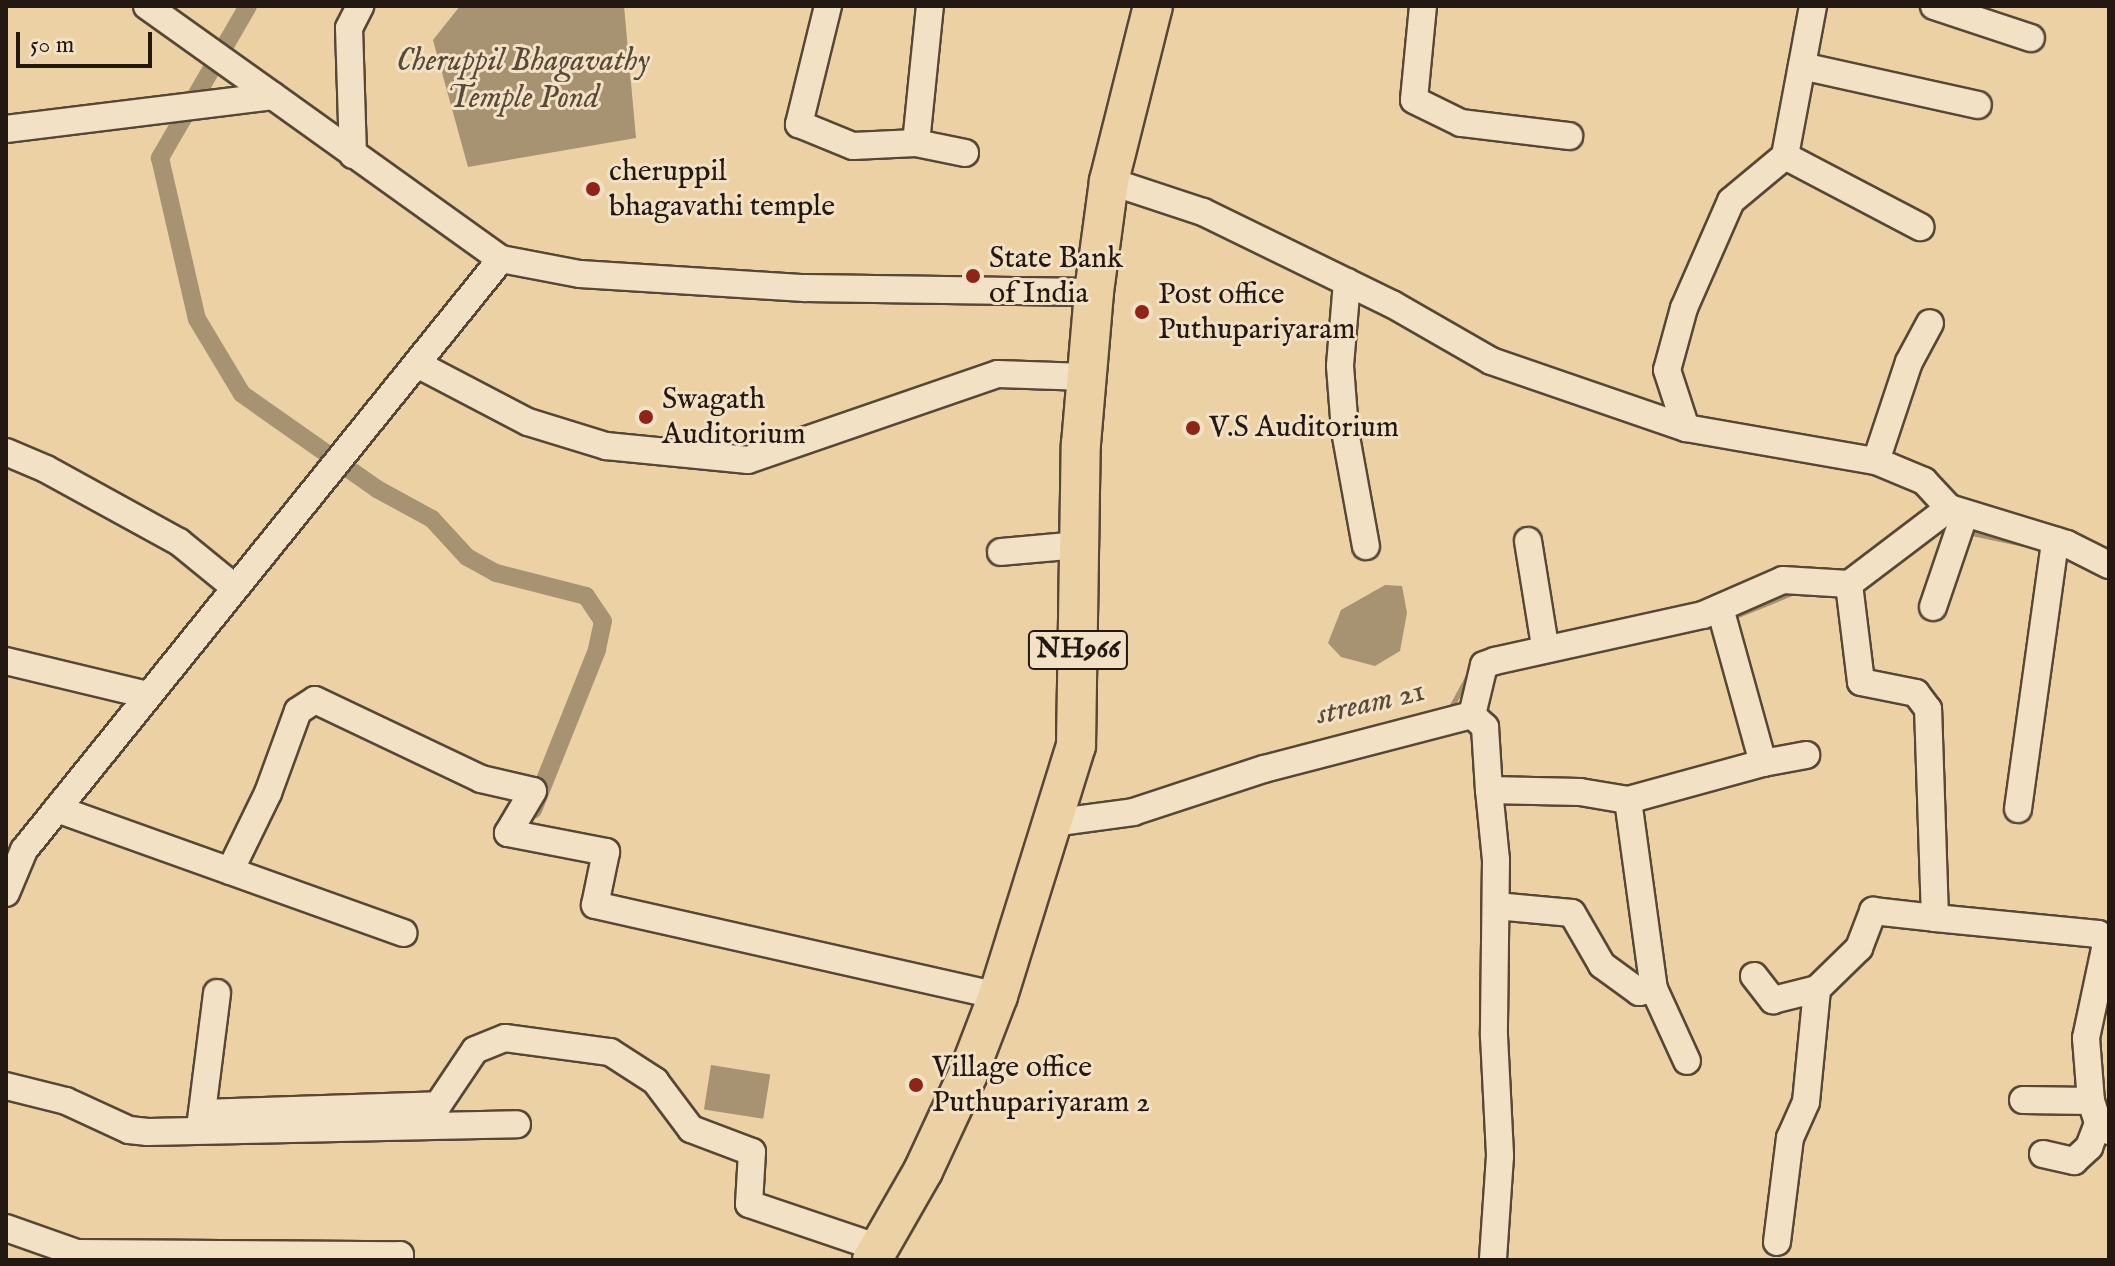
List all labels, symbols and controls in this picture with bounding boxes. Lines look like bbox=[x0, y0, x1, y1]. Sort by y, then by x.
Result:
scale bar bbox=[20, 16, 156, 66]
text: 50 m bbox=[30, 30, 74, 61]
water label: Cheruppil Bhagavathy Temple Pond bbox=[396, 44, 650, 119]
place label: cheruppil bhagavathi temple bbox=[609, 154, 835, 224]
marker: cheruppil bhagavathi temple bbox=[584, 180, 602, 198]
place label: State Bank of India bbox=[989, 241, 1123, 312]
marker: State Bank of India bbox=[964, 267, 982, 285]
place label: Post office Puthupariyaram bbox=[1158, 277, 1355, 348]
marker: Post office Puthupariyaram bbox=[1133, 303, 1151, 321]
place label: Swagath Auditorium bbox=[662, 382, 806, 452]
marker: Swagath Auditorium bbox=[637, 408, 655, 426]
place label: V.S Auditorium bbox=[1209, 410, 1399, 446]
marker: V.S Auditorium bbox=[1184, 419, 1202, 437]
road number: NH966 bbox=[1026, 626, 1130, 674]
water label: stream 21 bbox=[1313, 673, 1429, 735]
place label: Village office Puthupariyaram 2 bbox=[932, 1050, 1150, 1120]
marker: Village office Puthupariyaram 2 bbox=[907, 1076, 925, 1094]

